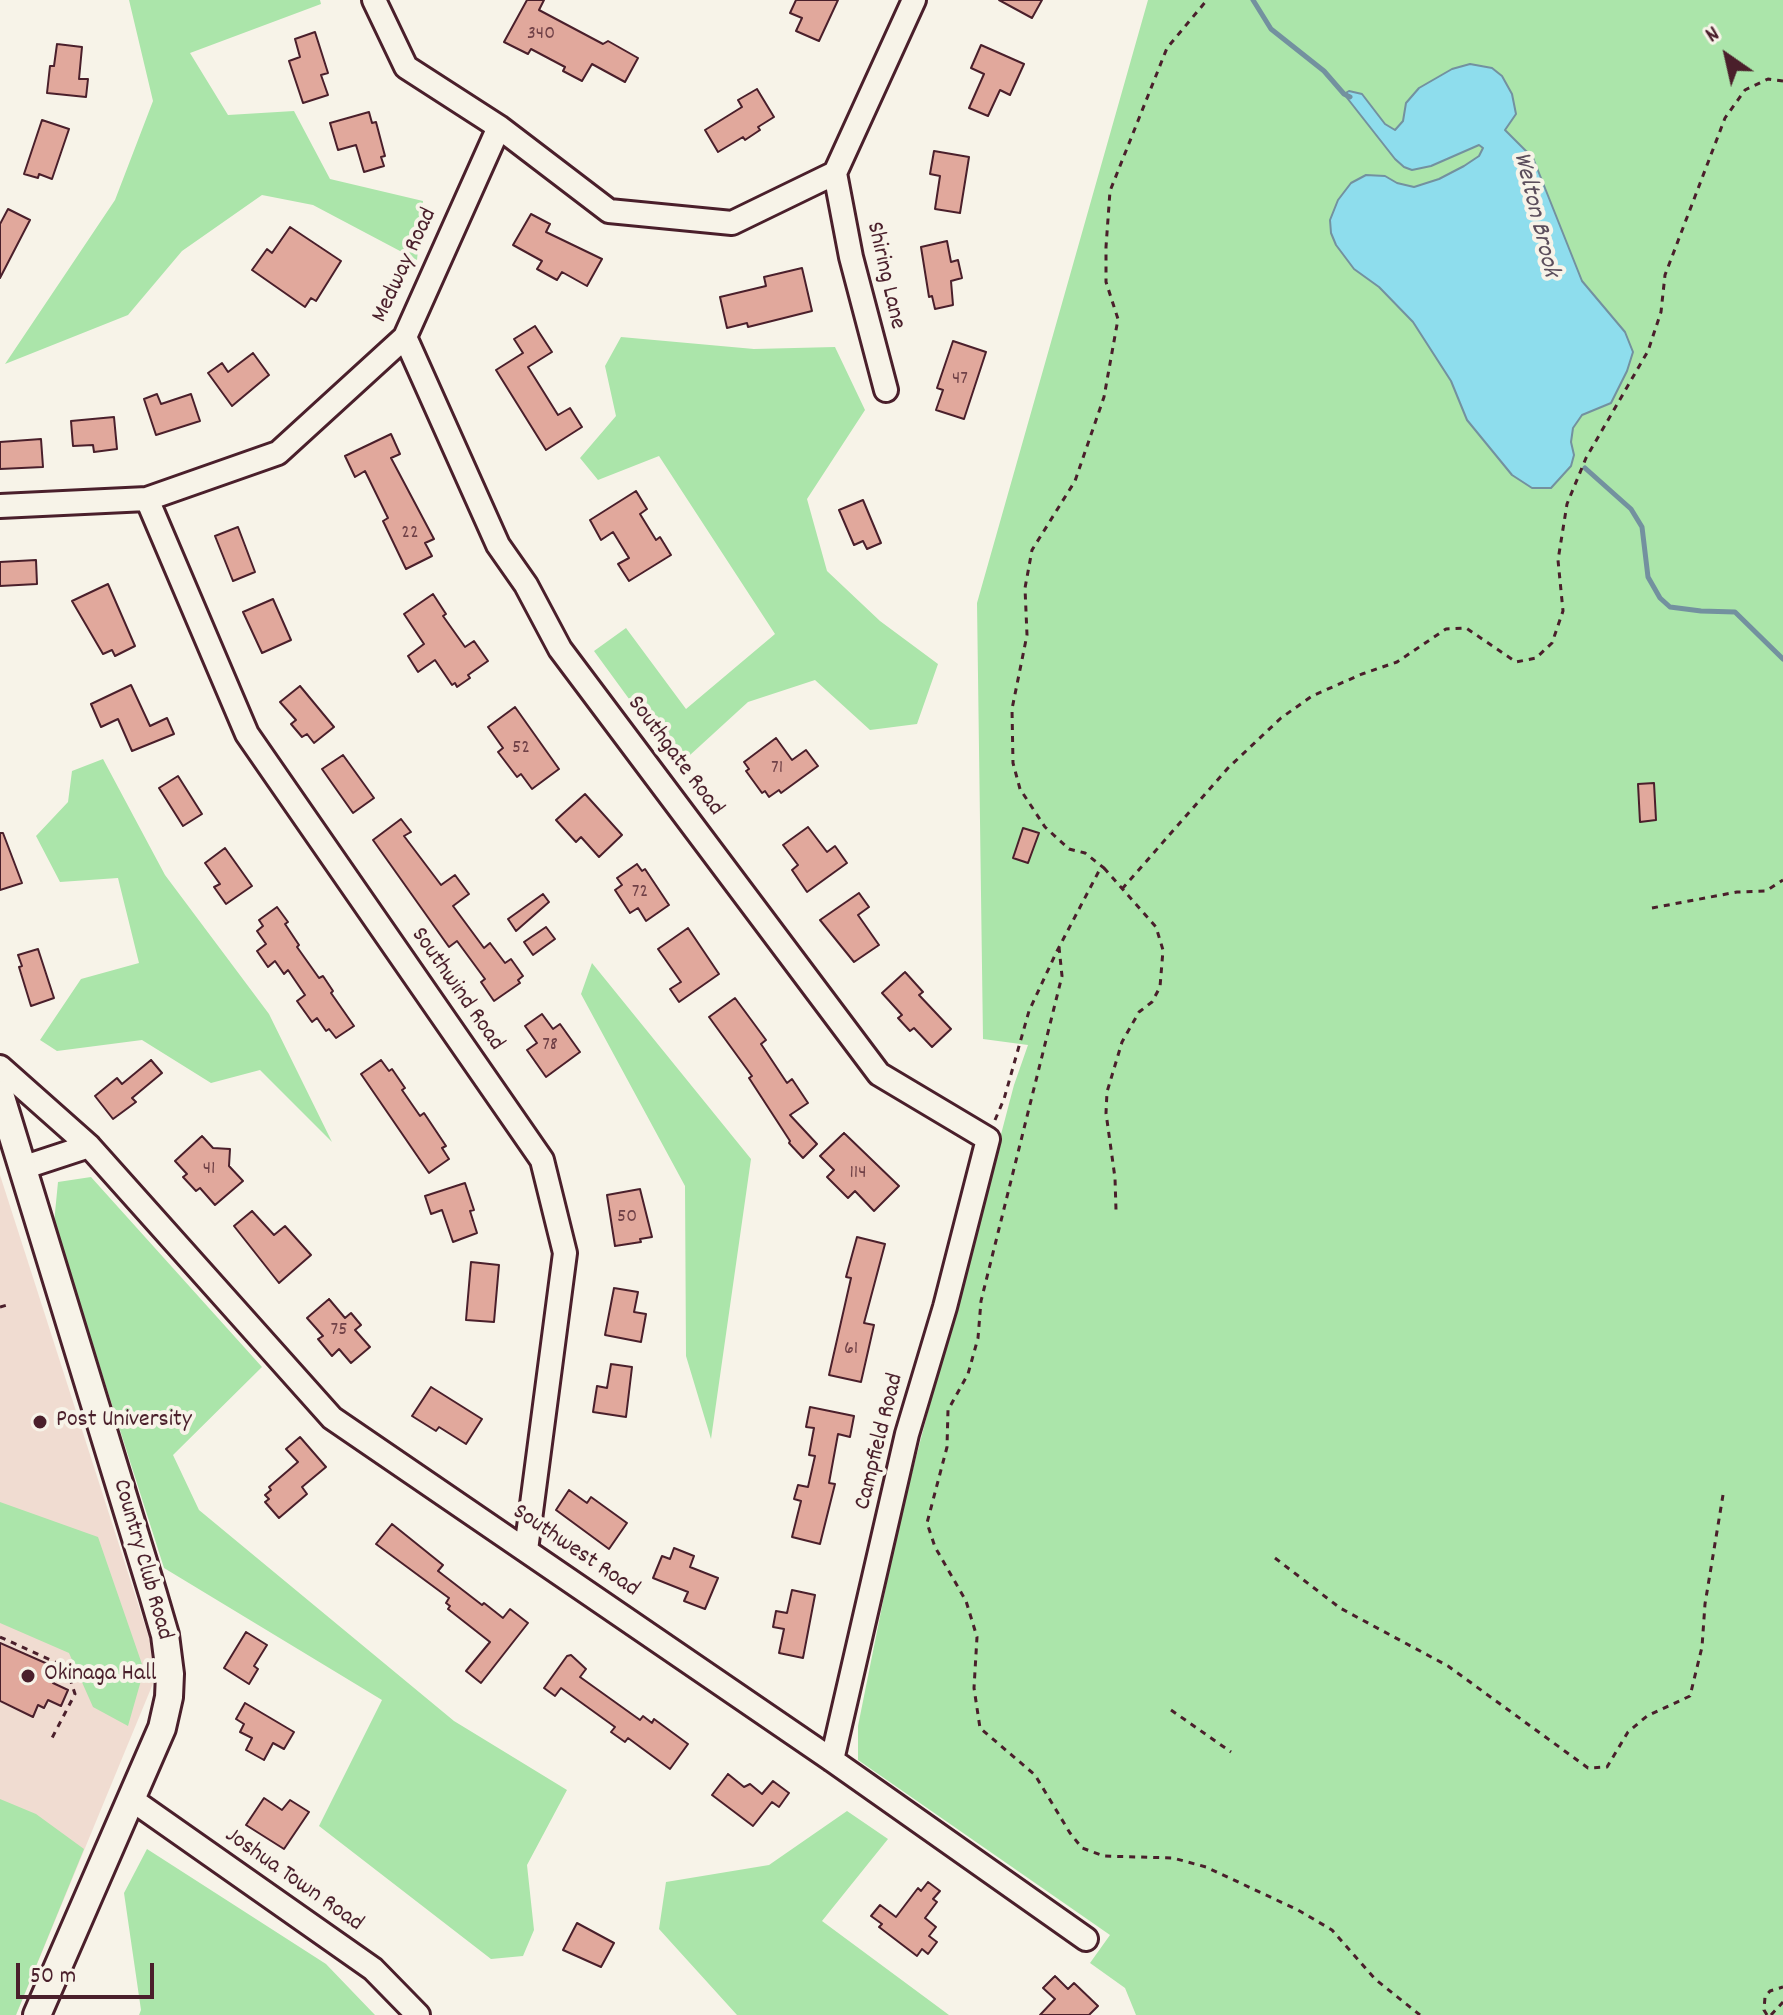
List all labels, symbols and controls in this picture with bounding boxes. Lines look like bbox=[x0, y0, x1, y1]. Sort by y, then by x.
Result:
north arrow bbox=[1687, 16, 1767, 96]
text: N bbox=[1700, 20, 1726, 52]
house number: 340 bbox=[527, 23, 555, 47]
water label: Welton Brook bbox=[1503, 149, 1565, 281]
street label: Medway Road bbox=[367, 204, 445, 328]
street label: Shiring Lane bbox=[858, 220, 910, 332]
house number: 47 bbox=[952, 368, 968, 392]
house number: 22 bbox=[401, 522, 419, 546]
street label: Southgate Road bbox=[619, 691, 729, 823]
house number: 52 bbox=[512, 737, 530, 761]
house number: 71 bbox=[771, 757, 783, 781]
house number: 72 bbox=[632, 881, 648, 905]
street label: Southwind Road bbox=[403, 923, 509, 1057]
house number: 78 bbox=[542, 1034, 558, 1058]
house number: 41 bbox=[203, 1158, 215, 1182]
house number: 114 bbox=[849, 1162, 867, 1186]
house number: 50 bbox=[617, 1206, 637, 1230]
house number: 75 bbox=[331, 1319, 347, 1343]
house number: 61 bbox=[844, 1338, 858, 1362]
street label: Campfield Road bbox=[850, 1371, 912, 1513]
place label: Post University bbox=[56, 1408, 192, 1436]
marker: Post University bbox=[31, 1413, 49, 1431]
street label: Country Club Road bbox=[104, 1476, 178, 1644]
street label: Southwest Road bbox=[506, 1499, 644, 1605]
place label: Okinaga Hall bbox=[44, 1662, 157, 1690]
marker: Okinaga Hall bbox=[19, 1667, 37, 1685]
street label: Joshua Town Road bbox=[218, 1823, 368, 1939]
scale bar bbox=[20, 1947, 158, 1997]
text: 50 m bbox=[30, 1960, 76, 1994]

